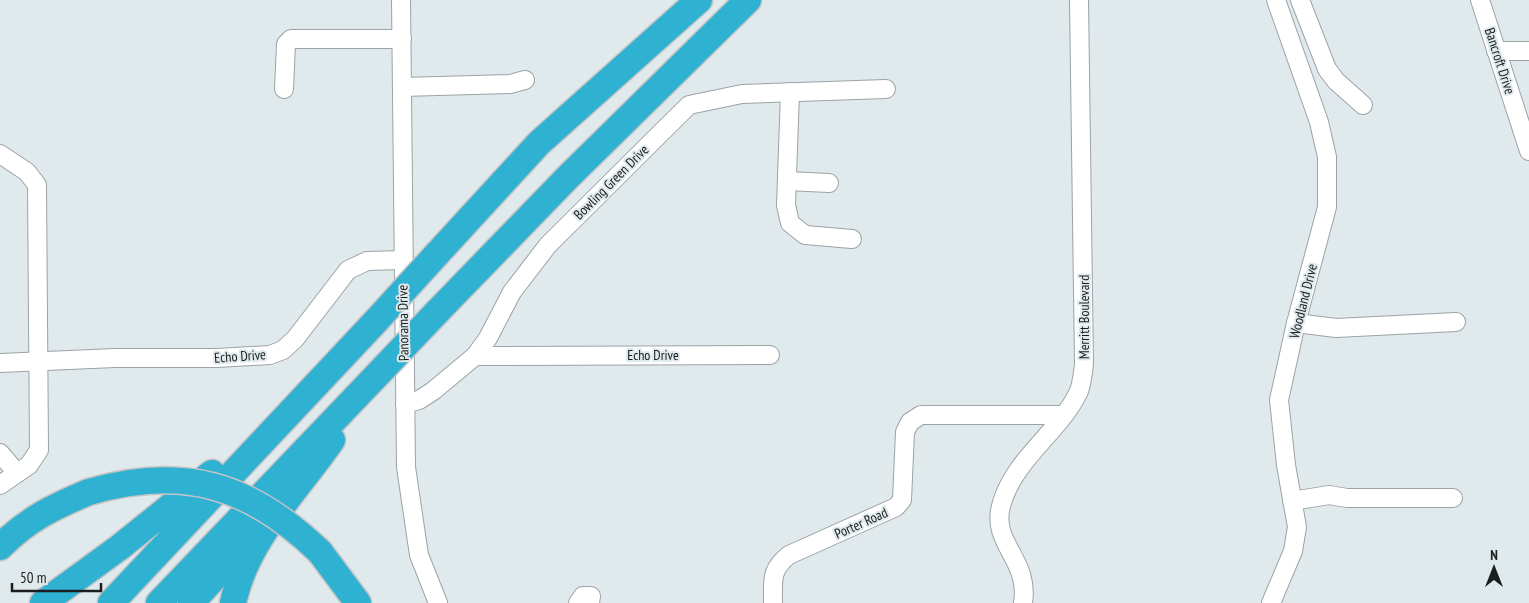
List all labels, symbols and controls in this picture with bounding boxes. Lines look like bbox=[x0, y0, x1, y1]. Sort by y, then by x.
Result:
street label: Bancroft Drive bbox=[1481, 26, 1519, 97]
street label: Bowling Green Drive bbox=[570, 140, 653, 223]
street label: Woodland Drive bbox=[1285, 261, 1321, 340]
street label: Merritt Boulevard bbox=[1075, 275, 1093, 359]
street label: Panorama Drive bbox=[393, 284, 413, 361]
street label: Echo Drive bbox=[214, 345, 267, 367]
street label: Echo Drive bbox=[627, 346, 679, 364]
street label: Porter Road bbox=[832, 503, 890, 543]
north arrow bbox=[1469, 543, 1519, 593]
text: N bbox=[1490, 546, 1498, 564]
scale bar bbox=[12, 560, 101, 592]
text: 50 m bbox=[20, 568, 46, 587]

